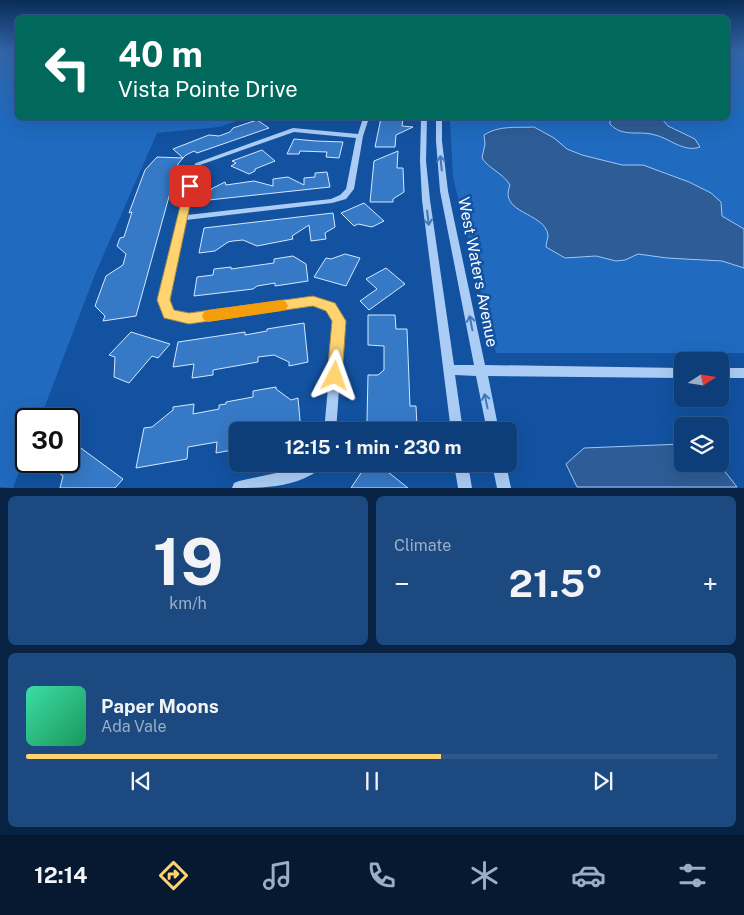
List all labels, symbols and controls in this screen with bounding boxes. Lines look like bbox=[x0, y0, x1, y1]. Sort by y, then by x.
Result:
text: 40 m bbox=[118, 34, 203, 75]
icon: left bbox=[35, 35, 100, 100]
text: Vista Pointe Drive bbox=[118, 76, 298, 102]
one-way arrow bbox=[436, 155, 446, 171]
pin bbox=[169, 165, 211, 207]
icon: arrive bbox=[176, 172, 204, 200]
street label: West Waters Avenue bbox=[454, 195, 502, 349]
one-way arrow bbox=[424, 210, 434, 226]
one-way arrow bbox=[465, 315, 475, 331]
position arrow bbox=[308, 349, 360, 401]
north arrow bbox=[674, 352, 729, 408]
map controls bbox=[674, 352, 729, 472]
one-way arrow bbox=[481, 393, 491, 409]
speed limit sign: 30 bbox=[15, 408, 80, 473]
button: layers bbox=[674, 417, 729, 472]
text: 12:15 · 1 min · 230 m bbox=[284, 436, 462, 458]
text: 19 bbox=[153, 523, 223, 600]
text: Climate bbox=[394, 536, 451, 555]
text: 21.5° bbox=[509, 561, 603, 606]
text: − bbox=[394, 567, 410, 600]
text: + bbox=[702, 567, 718, 600]
text: km/h bbox=[169, 594, 207, 613]
text: Paper Moons bbox=[101, 695, 219, 717]
text: Ada Vale bbox=[101, 717, 166, 736]
icon: previous bbox=[127, 767, 155, 795]
icon: pause bbox=[358, 767, 386, 795]
icon: next bbox=[589, 767, 617, 795]
icon: directions bbox=[156, 858, 191, 893]
icon: music bbox=[260, 858, 295, 893]
icon: phone bbox=[364, 858, 399, 893]
icon: climate bbox=[467, 858, 502, 893]
icon: car bbox=[571, 858, 606, 893]
icon: filters bbox=[675, 858, 710, 893]
text: 12:14 bbox=[34, 862, 88, 888]

